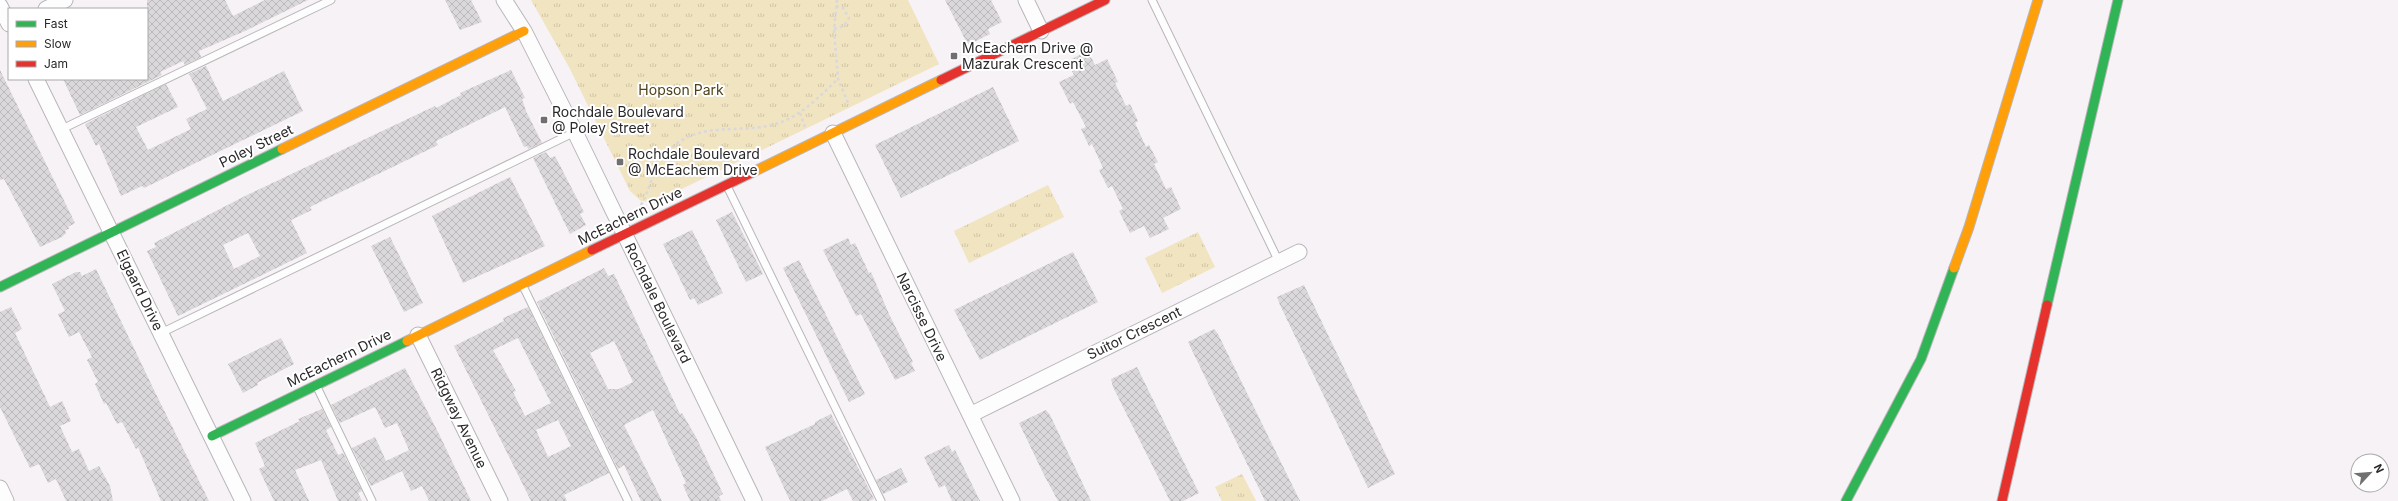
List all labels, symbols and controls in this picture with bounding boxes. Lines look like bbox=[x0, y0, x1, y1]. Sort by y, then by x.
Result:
legend bbox=[8, 8, 148, 80]
text: Fast bbox=[44, 16, 68, 31]
text: Slow bbox=[44, 36, 72, 51]
place label: McEachern Drive @ Mazurak Crescent bbox=[962, 39, 1093, 72]
marker: McEachern Drive @ Mazurak Crescent bbox=[949, 51, 959, 61]
text: Jam bbox=[44, 56, 68, 71]
park label: Hopson Park bbox=[638, 81, 724, 98]
place label: Rochdale Boulevard @ Poley Street bbox=[552, 103, 684, 136]
marker: Rochdale Boulevard @ Poley Street bbox=[539, 115, 549, 125]
street label: Poley Street bbox=[216, 120, 296, 171]
place label: Rochdale Boulevard @ McEachem Drive bbox=[628, 145, 760, 178]
marker: Rochdale Boulevard @ McEachem Drive bbox=[615, 157, 625, 167]
street label: McEachern Drive bbox=[575, 183, 685, 248]
street label: Rochdale Boulevard bbox=[622, 240, 695, 366]
street label: Elgaard Drive bbox=[113, 246, 167, 333]
street label: Narcisse Drive bbox=[894, 270, 951, 364]
street label: Suitor Crescent bbox=[1084, 302, 1184, 363]
street label: McEachern Drive bbox=[284, 325, 394, 390]
street label: Ridgway Avenue bbox=[428, 365, 491, 471]
north arrow bbox=[2350, 453, 2390, 493]
text: N bbox=[2371, 462, 2387, 475]

